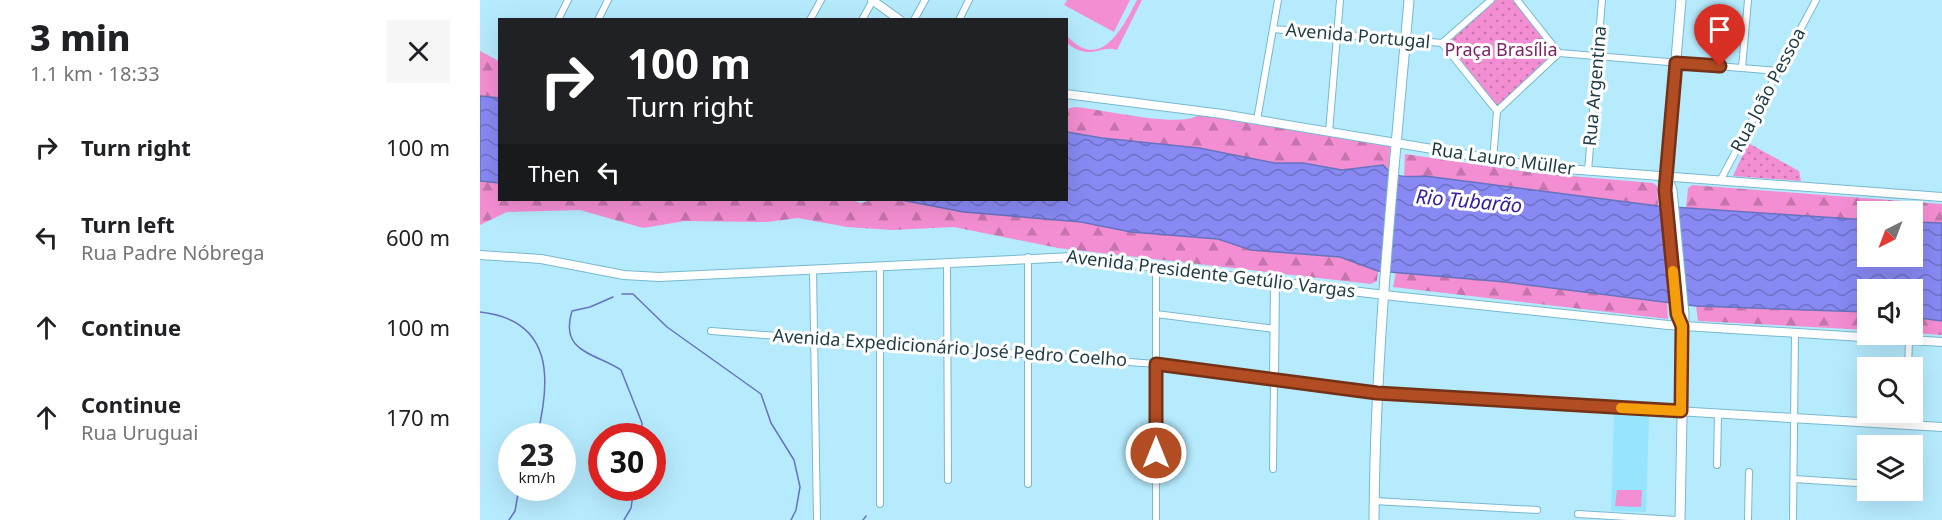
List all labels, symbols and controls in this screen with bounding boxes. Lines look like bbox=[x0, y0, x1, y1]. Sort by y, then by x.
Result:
pin bbox=[1694, 4, 1745, 66]
text: 3 min bbox=[30, 13, 131, 62]
icon: arrive bbox=[1703, 13, 1736, 46]
street label: Avenida Portugal bbox=[1285, 17, 1431, 53]
button: close bbox=[387, 20, 450, 83]
street label: Rua João Pessoa bbox=[1724, 23, 1810, 156]
street label: Rua Argentina bbox=[1577, 25, 1611, 147]
text: 100 m bbox=[627, 34, 751, 91]
park label: Praça Brasília bbox=[1444, 37, 1558, 61]
icon: right bbox=[528, 42, 606, 120]
text: 1.1 km · 18:33 bbox=[30, 60, 160, 87]
text: Turn right bbox=[627, 88, 753, 125]
icon: right bbox=[30, 131, 63, 164]
text: Turn right bbox=[81, 132, 191, 162]
text: 100 m bbox=[386, 132, 450, 162]
street label: Rua Lauro Müller bbox=[1430, 136, 1577, 180]
icon: left bbox=[592, 156, 625, 189]
text: Then bbox=[528, 158, 580, 188]
water label: Rio Tubarão bbox=[1415, 182, 1523, 219]
north arrow bbox=[1857, 201, 1923, 267]
map controls bbox=[1857, 201, 1923, 501]
text: Turn left bbox=[81, 209, 175, 239]
icon: left bbox=[30, 221, 63, 254]
text: 600 m bbox=[386, 222, 450, 252]
text: Rua Padre Nóbrega bbox=[81, 239, 264, 266]
street label: Avenida Presidente Getúlio Vargas bbox=[1065, 243, 1357, 303]
button: sound bbox=[1857, 279, 1923, 345]
icon: ahead bbox=[30, 311, 63, 344]
text: Continue bbox=[81, 312, 181, 342]
text: 100 m bbox=[386, 312, 450, 342]
street label: Avenida Expedicionário José Pedro Coelho bbox=[772, 323, 1128, 371]
button: search bbox=[1857, 357, 1923, 423]
text: Continue bbox=[81, 389, 181, 419]
icon: ahead bbox=[30, 401, 63, 434]
text: 170 m bbox=[386, 402, 450, 432]
text: Rua Uruguai bbox=[81, 419, 199, 446]
position arrow bbox=[1124, 421, 1188, 485]
speed limit sign: 30 bbox=[588, 423, 666, 501]
text: 23 bbox=[520, 434, 554, 475]
button: layers bbox=[1857, 435, 1923, 501]
text: km/h bbox=[519, 467, 555, 487]

